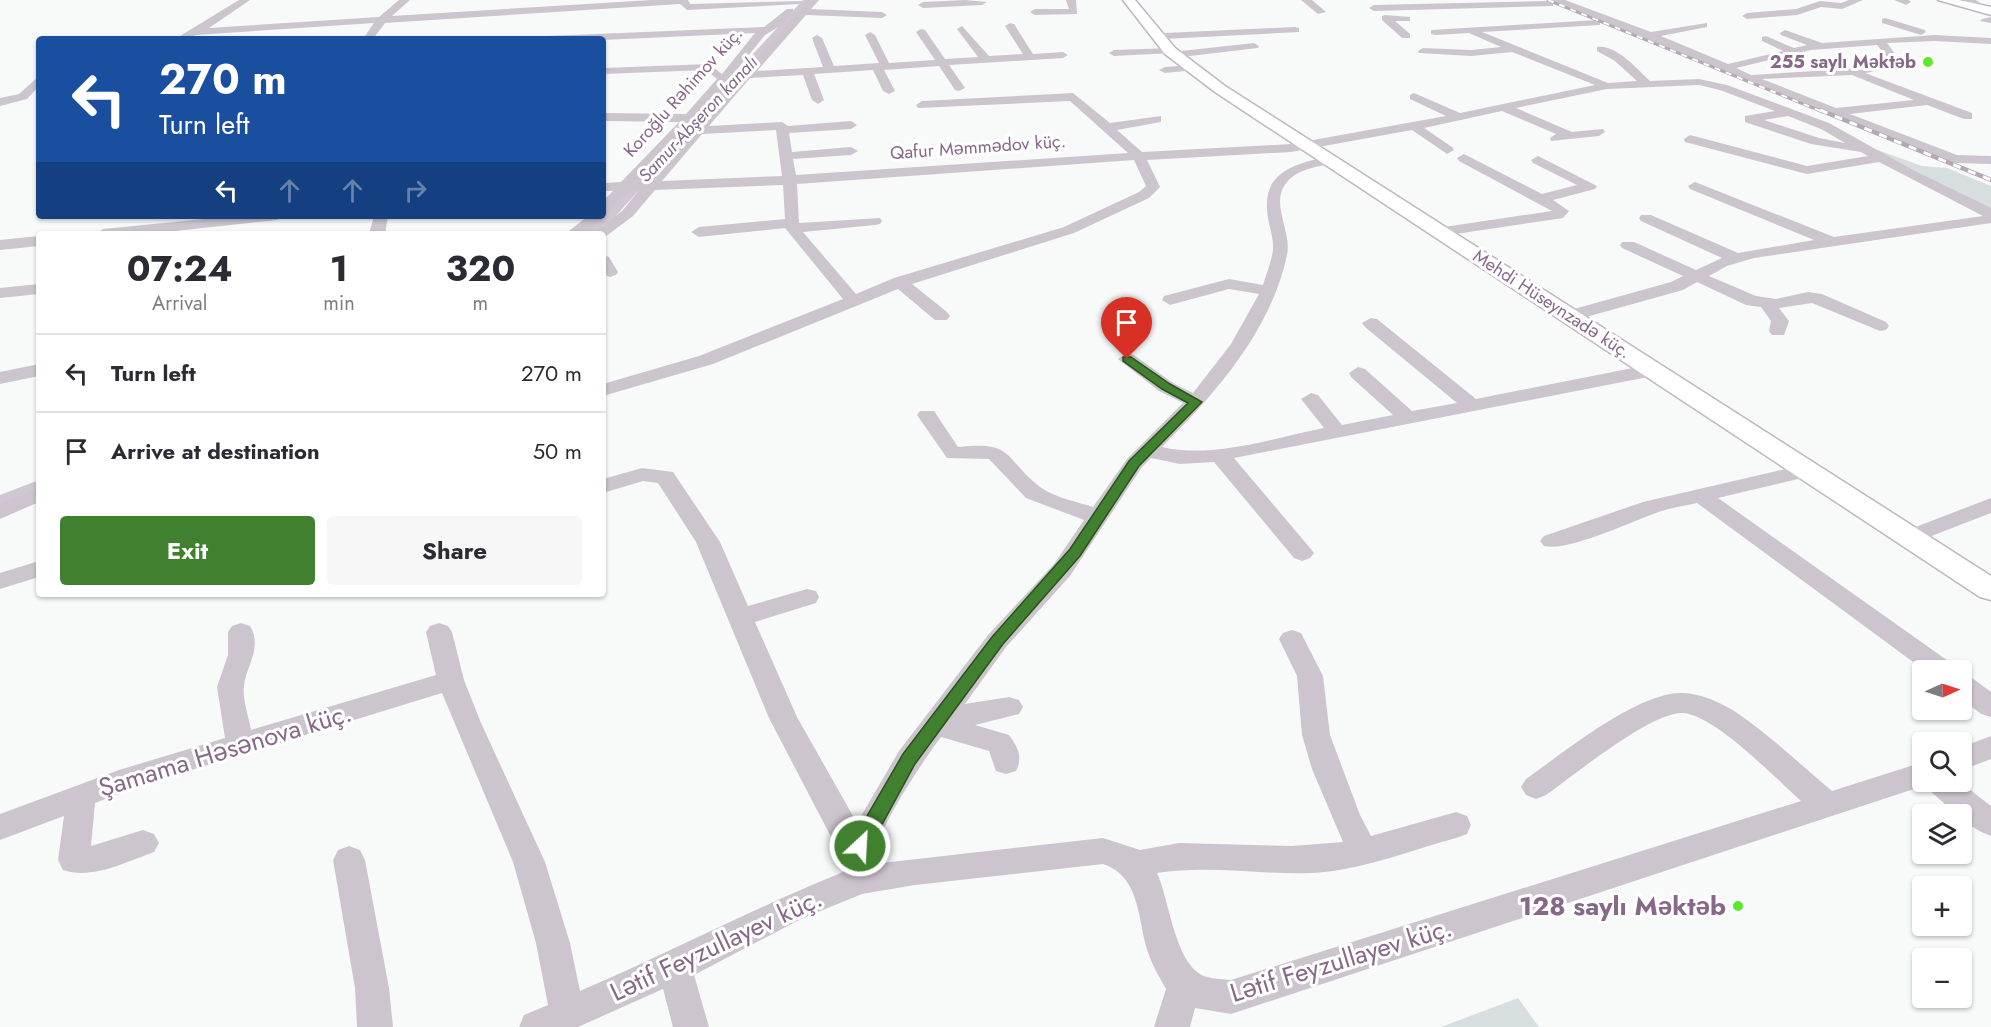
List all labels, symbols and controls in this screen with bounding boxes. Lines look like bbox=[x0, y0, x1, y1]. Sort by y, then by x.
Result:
street label: Koroğlu Rəhimov küç. bbox=[617, 21, 749, 163]
text: 270 m bbox=[159, 49, 287, 110]
place label: 255 saylı Məktəb bbox=[1770, 49, 1916, 75]
water label: Samur-Abşeron kanalı bbox=[632, 50, 764, 188]
marker: 255 saylı Məktəb bbox=[1921, 55, 1935, 69]
icon: left bbox=[60, 60, 138, 138]
text: Turn left bbox=[159, 105, 249, 144]
street label: Qafur Məmmədov küç. bbox=[889, 128, 1067, 166]
icon: left bbox=[210, 174, 243, 207]
icon: ahead bbox=[273, 174, 306, 207]
icon: ahead bbox=[336, 174, 369, 207]
icon: right bbox=[399, 174, 432, 207]
text: 07:24 bbox=[127, 242, 233, 294]
text: 1 bbox=[330, 242, 348, 294]
text: 320 bbox=[445, 242, 515, 294]
street label: Mehdi Hüseynzadə küç. bbox=[1468, 243, 1636, 365]
text: Arrival bbox=[152, 289, 207, 318]
text: min bbox=[323, 289, 355, 318]
text: m bbox=[473, 289, 488, 318]
pin bbox=[1101, 297, 1152, 359]
icon: arrive bbox=[1110, 306, 1143, 339]
icon: left bbox=[60, 357, 93, 390]
text: Turn left bbox=[111, 357, 196, 389]
text: 270 m bbox=[521, 357, 582, 389]
icon: arrive bbox=[60, 435, 93, 468]
text: Arrive at destination bbox=[111, 435, 320, 467]
text: 50 m bbox=[533, 435, 582, 467]
button: Exit bbox=[60, 516, 315, 585]
button: Share bbox=[327, 516, 582, 585]
north arrow bbox=[1912, 660, 1972, 720]
map controls bbox=[1912, 660, 1972, 1008]
street label: Şamama Həsənova küç. bbox=[94, 693, 356, 807]
button: search bbox=[1912, 732, 1972, 792]
button: layers bbox=[1912, 804, 1972, 864]
position arrow bbox=[828, 814, 892, 878]
button: + bbox=[1912, 876, 1972, 936]
street label: Lətif Feyzullayev küç. bbox=[604, 879, 828, 1011]
place label: 128 saylı Məktəb bbox=[1519, 887, 1726, 925]
marker: 128 saylı Məktəb bbox=[1731, 899, 1745, 913]
street label: Lətif Feyzullayev küç. bbox=[1225, 908, 1457, 1012]
button: − bbox=[1912, 948, 1972, 1008]

